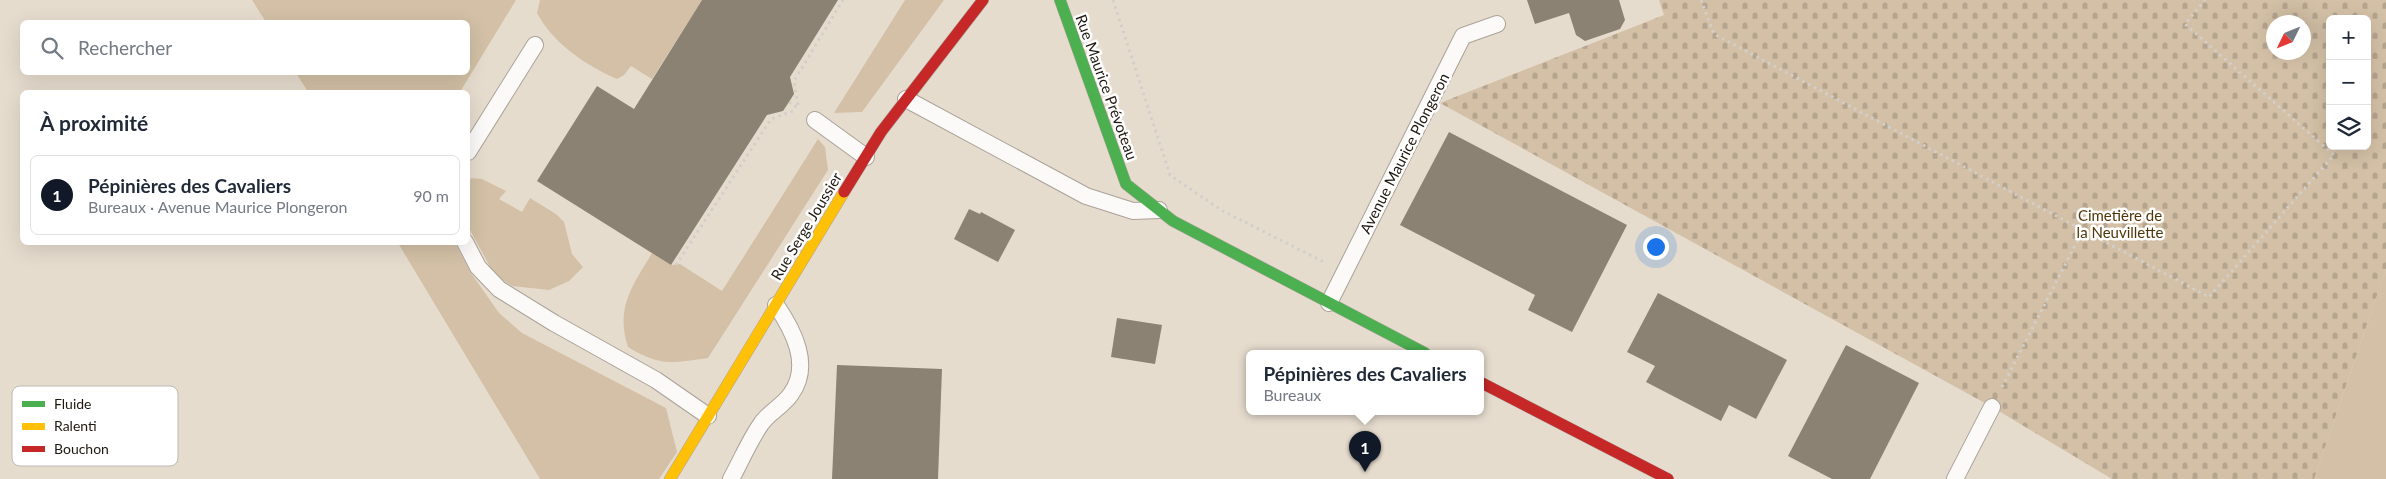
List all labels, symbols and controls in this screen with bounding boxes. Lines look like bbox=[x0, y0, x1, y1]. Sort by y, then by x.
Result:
street label: Rue Maurice Prévoteau bbox=[1072, 12, 1142, 162]
north arrow bbox=[2266, 15, 2311, 60]
map controls bbox=[2326, 15, 2371, 150]
button: + bbox=[2326, 15, 2371, 60]
search box bbox=[20, 20, 470, 75]
icon: search bbox=[38, 34, 66, 62]
text: Rechercher bbox=[78, 36, 172, 59]
button: − bbox=[2326, 60, 2371, 105]
street label: Avenue Maurice Plongeron bbox=[1356, 70, 1452, 236]
button: layers bbox=[2326, 105, 2371, 150]
text: À proximité bbox=[40, 110, 148, 135]
street label: Rue Serge Joussier bbox=[767, 168, 846, 283]
text: Pépinières des Cavaliers bbox=[88, 174, 291, 197]
text: 1 bbox=[52, 186, 62, 205]
text: 90 m bbox=[413, 186, 449, 205]
text: Bureaux · Avenue Maurice Plongeron bbox=[88, 197, 347, 216]
park label: Cimetière de la Neuvillette bbox=[2077, 206, 2163, 241]
your location bbox=[1643, 234, 1669, 260]
popup bbox=[1246, 350, 1484, 415]
text: Pépinières des Cavaliers bbox=[1263, 362, 1467, 385]
text: Bureaux bbox=[1263, 385, 1321, 404]
legend bbox=[12, 386, 178, 466]
text: Fluide bbox=[54, 395, 92, 412]
text: Ralenti bbox=[54, 417, 97, 434]
pin: 1 bbox=[1349, 431, 1381, 472]
text: Bouchon bbox=[54, 440, 109, 457]

